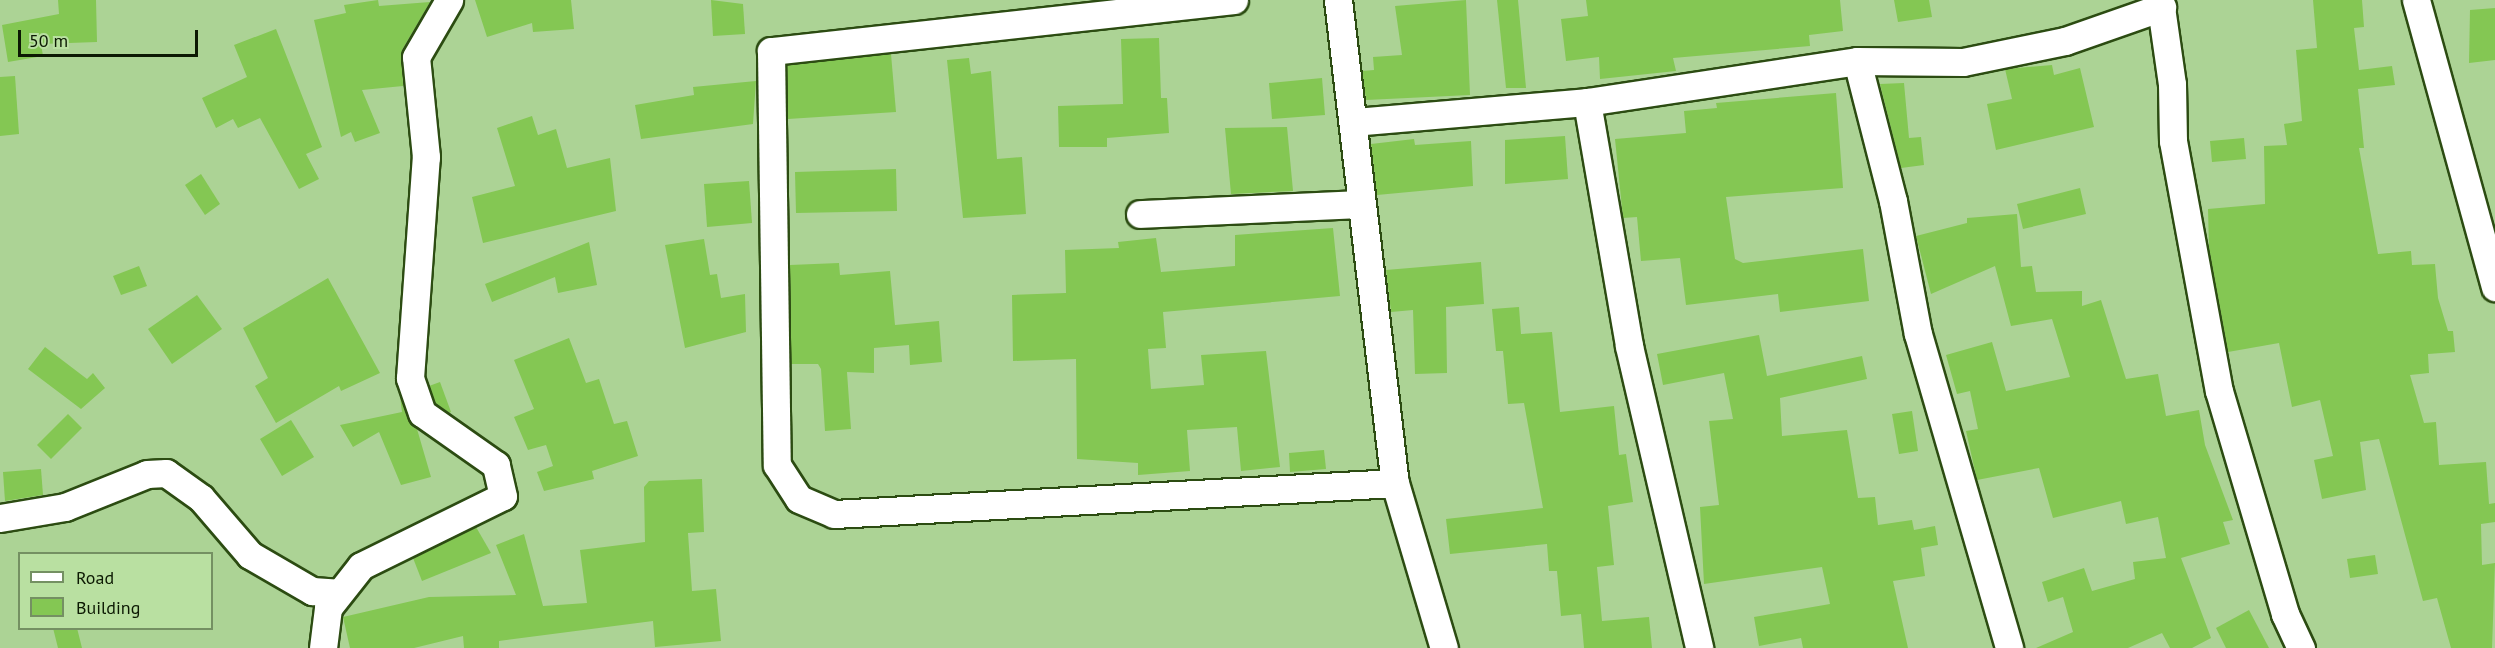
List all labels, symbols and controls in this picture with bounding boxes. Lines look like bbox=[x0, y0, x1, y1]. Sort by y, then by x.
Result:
scale bar bbox=[21, 18, 201, 56]
text: 50 m bbox=[29, 29, 68, 52]
legend bbox=[18, 552, 213, 630]
text: Road bbox=[76, 566, 114, 589]
text: Building bbox=[76, 596, 140, 619]

